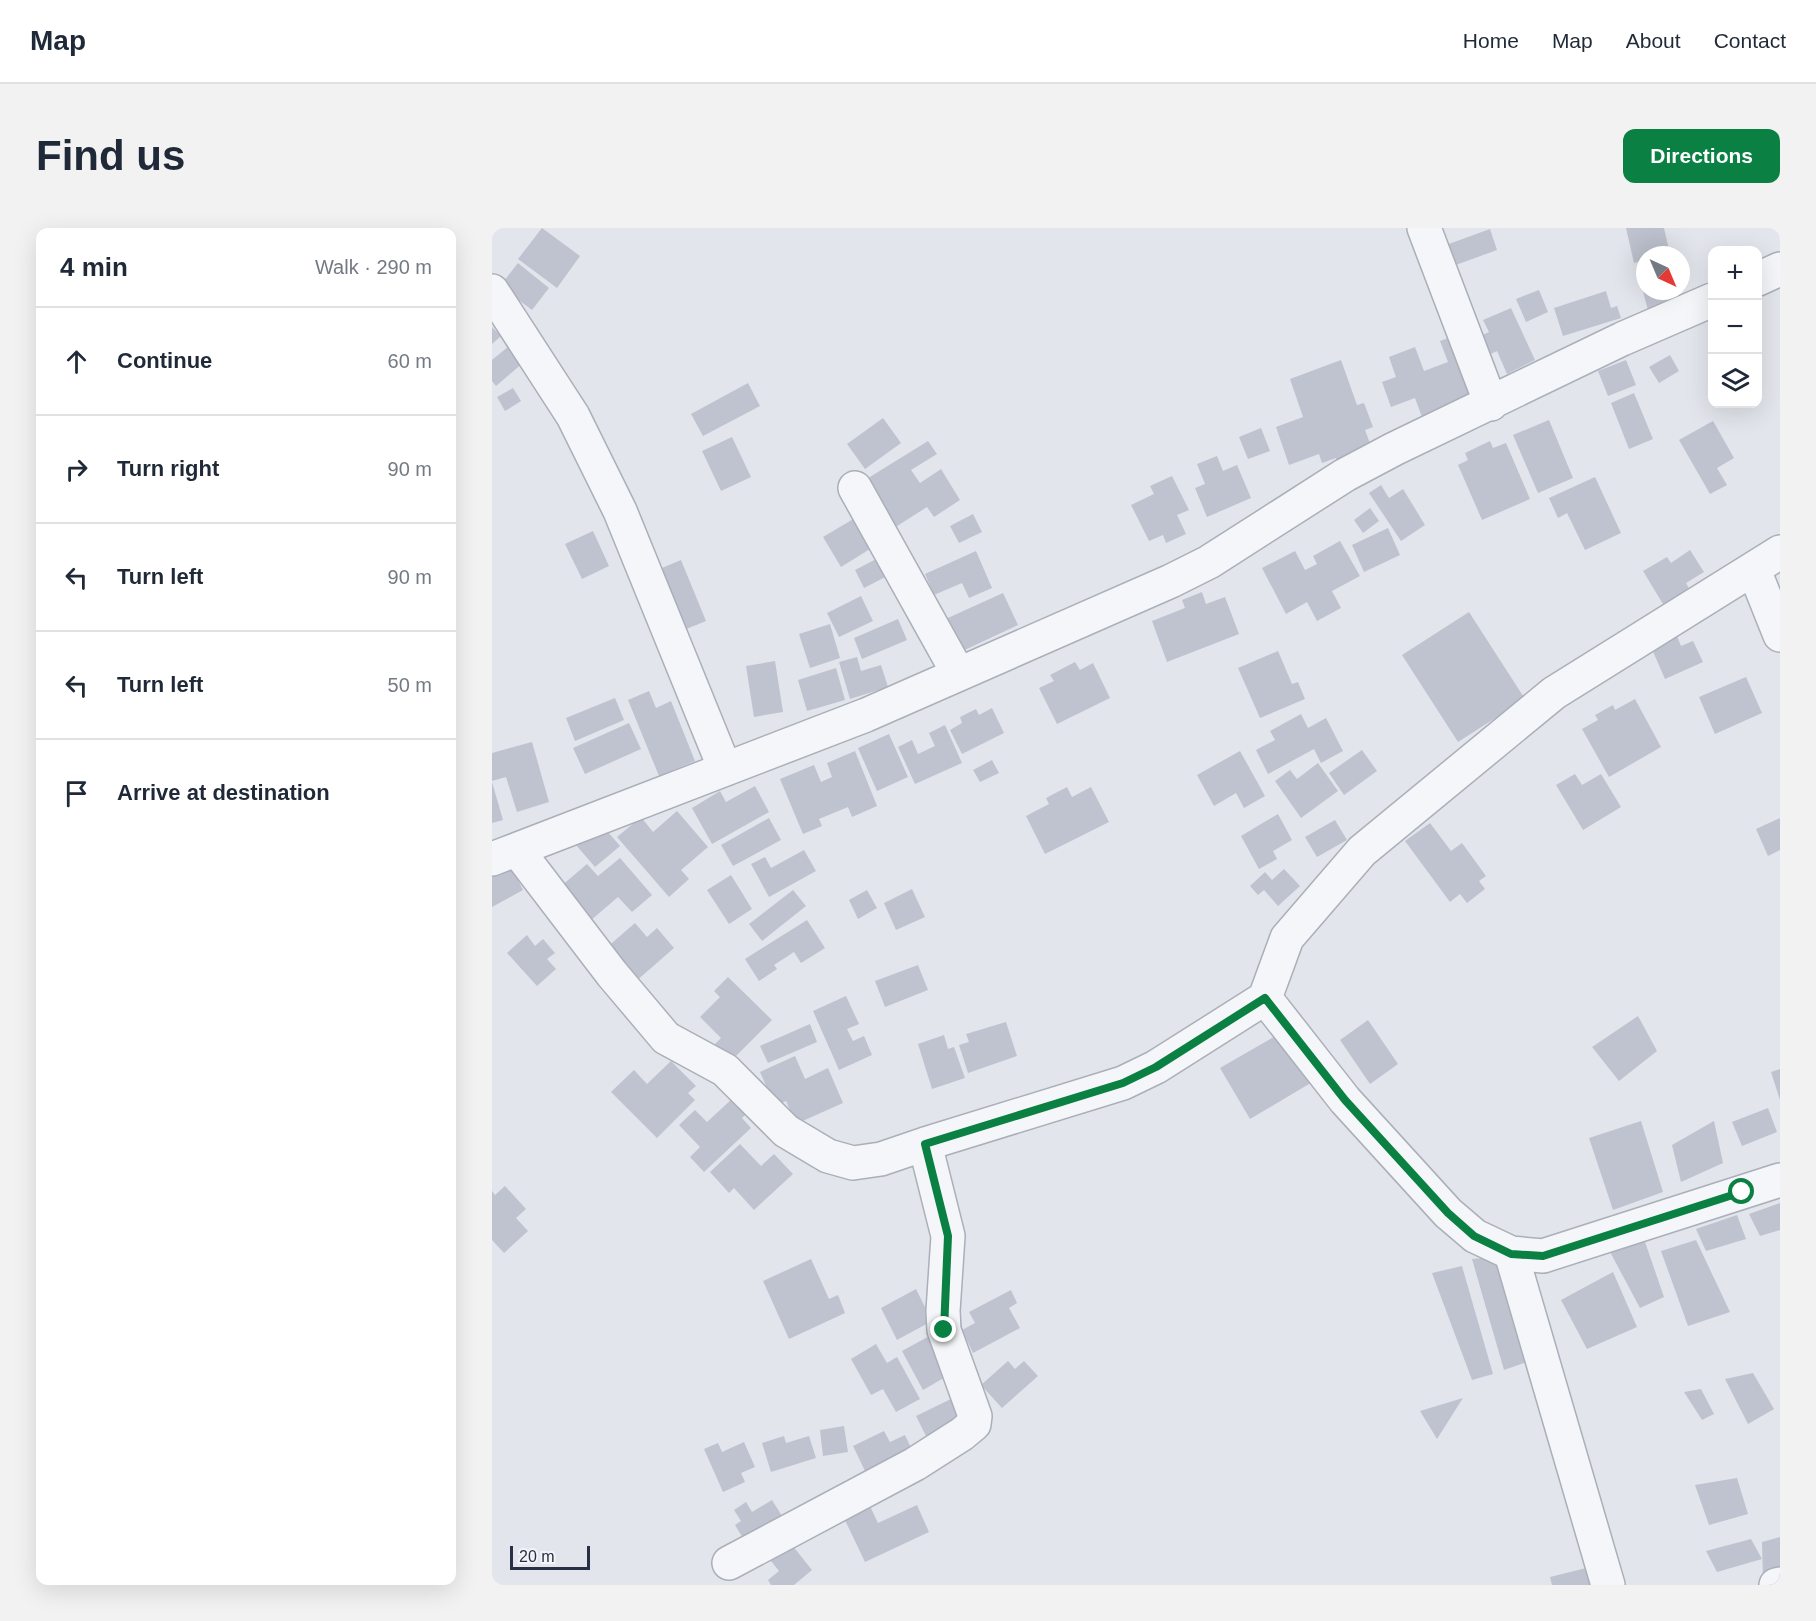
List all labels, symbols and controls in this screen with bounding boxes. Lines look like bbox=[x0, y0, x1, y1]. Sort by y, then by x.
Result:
text: Map bbox=[30, 25, 86, 56]
text: Home bbox=[1463, 29, 1519, 52]
text: Map bbox=[1552, 29, 1593, 52]
text: About bbox=[1626, 29, 1681, 52]
text: Contact bbox=[1714, 29, 1786, 52]
button: Directions bbox=[1623, 129, 1780, 183]
text: Find us bbox=[36, 132, 185, 179]
north arrow bbox=[1636, 246, 1690, 300]
map controls bbox=[1708, 246, 1762, 408]
button: + bbox=[1708, 246, 1762, 300]
text: 4 min bbox=[60, 252, 128, 282]
text: Walk · 290 m bbox=[315, 256, 432, 278]
button: − bbox=[1708, 300, 1762, 354]
icon: ahead bbox=[60, 345, 93, 378]
text: Continue bbox=[117, 348, 212, 373]
text: 60 m bbox=[388, 350, 432, 372]
button: layers bbox=[1708, 354, 1762, 408]
icon: right bbox=[60, 453, 93, 486]
text: Turn right bbox=[117, 456, 219, 481]
text: 90 m bbox=[388, 458, 432, 480]
icon: left bbox=[60, 561, 93, 594]
text: Turn left bbox=[117, 564, 203, 589]
text: 90 m bbox=[388, 566, 432, 588]
icon: left bbox=[60, 669, 93, 702]
text: Turn left bbox=[117, 672, 203, 697]
text: 50 m bbox=[388, 674, 432, 696]
icon: arrive bbox=[60, 777, 93, 810]
text: Arrive at destination bbox=[117, 780, 330, 805]
route start bbox=[1728, 1178, 1754, 1204]
route end bbox=[930, 1316, 956, 1342]
scale bar bbox=[510, 1543, 590, 1570]
text: 20 m bbox=[519, 1548, 555, 1565]

